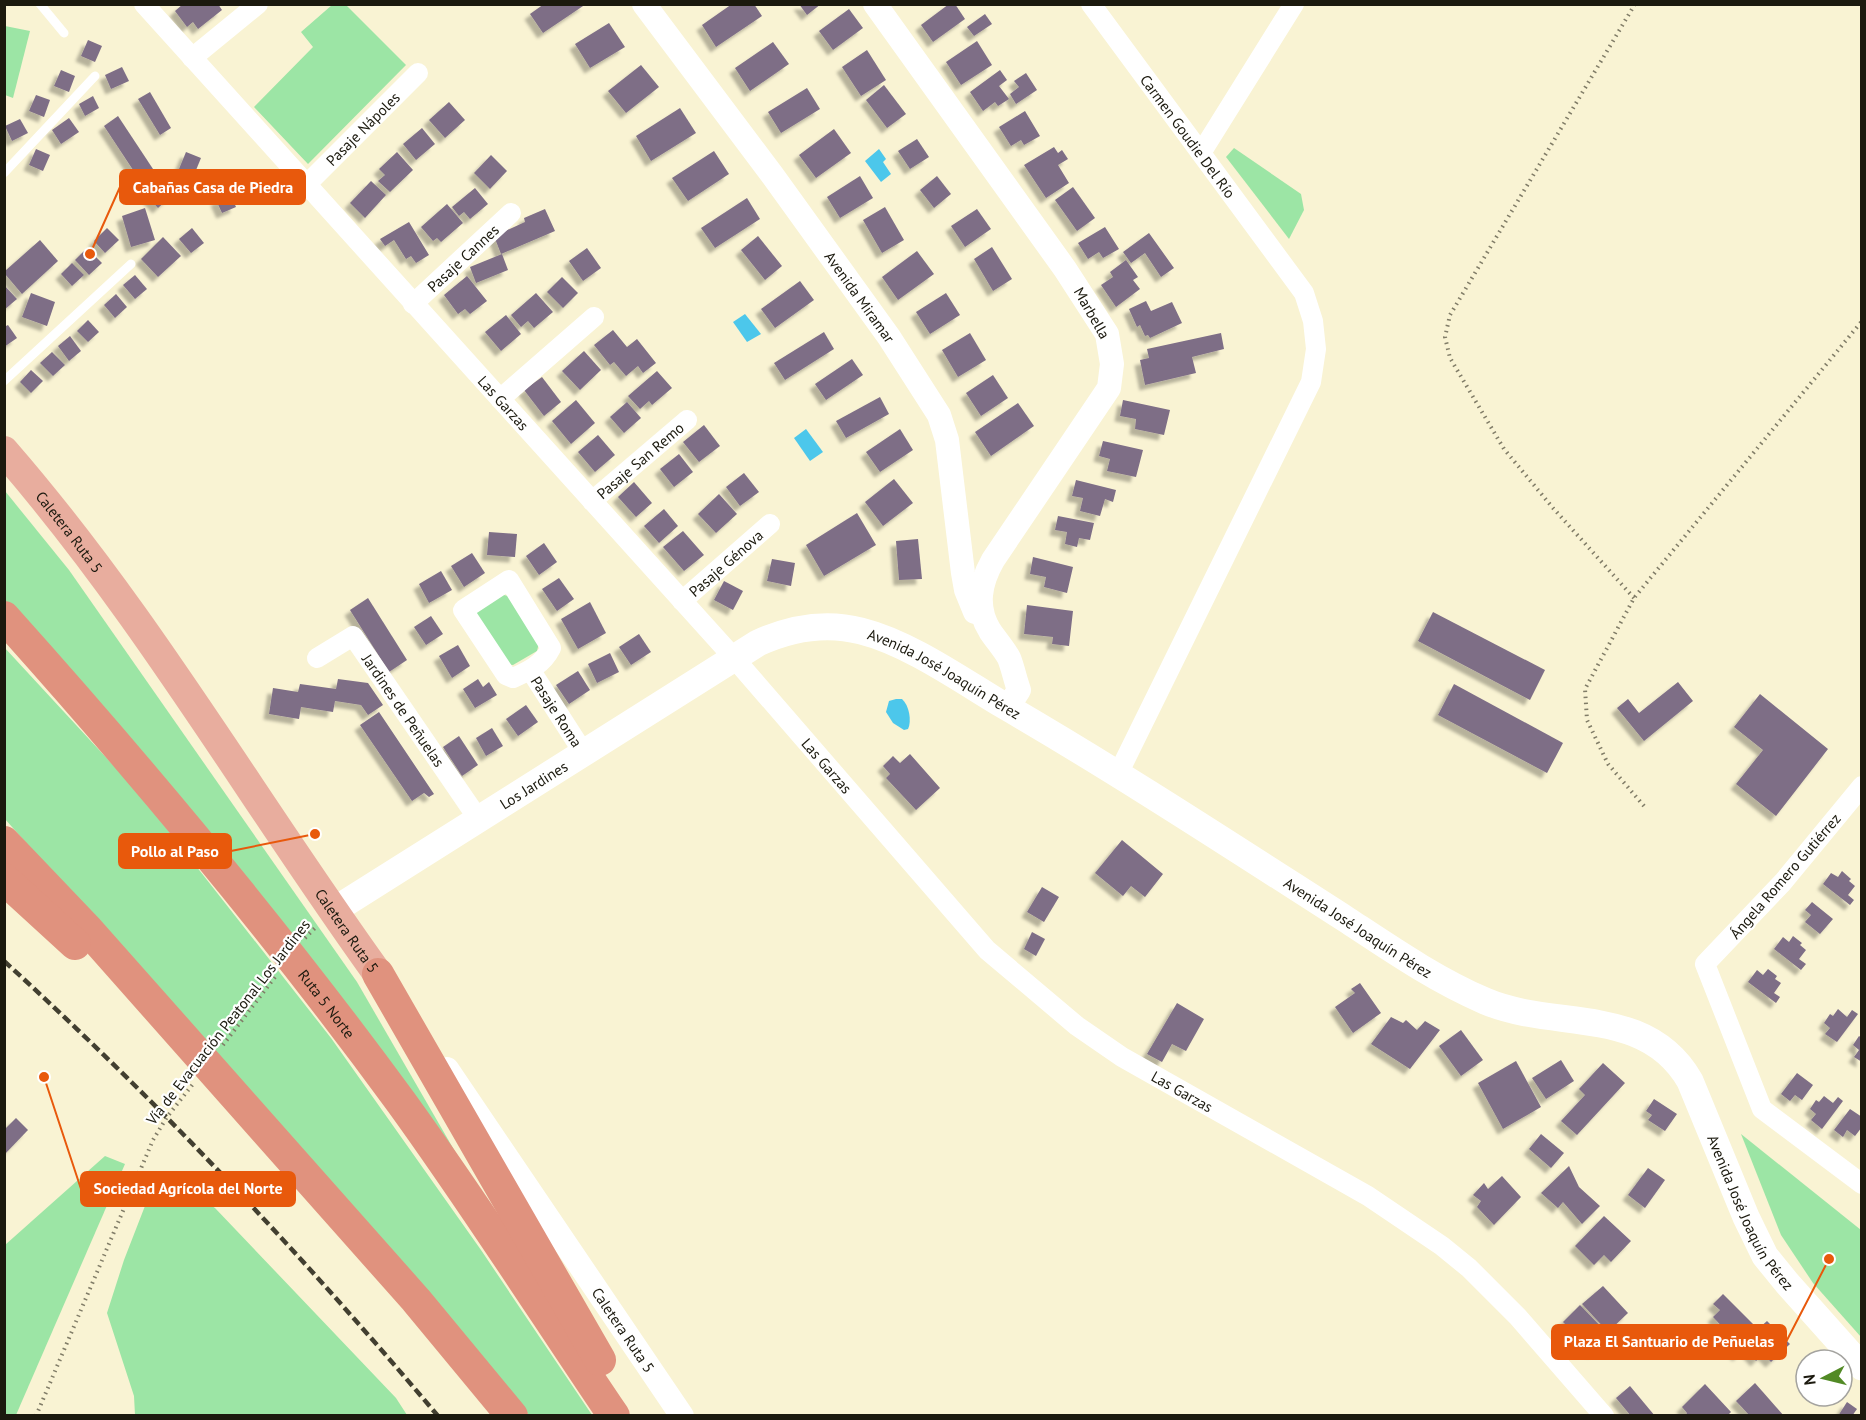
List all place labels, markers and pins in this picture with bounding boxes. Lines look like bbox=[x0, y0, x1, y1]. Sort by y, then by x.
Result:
callout: Cabañas Casa de Piedra bbox=[120, 170, 305, 204]
callout: Pollo al Paso bbox=[119, 834, 231, 868]
callout: Sociedad Agrícola del Norte bbox=[81, 1172, 295, 1206]
callout: Plaza El Santuario de Peñuelas bbox=[1552, 1325, 1786, 1359]

